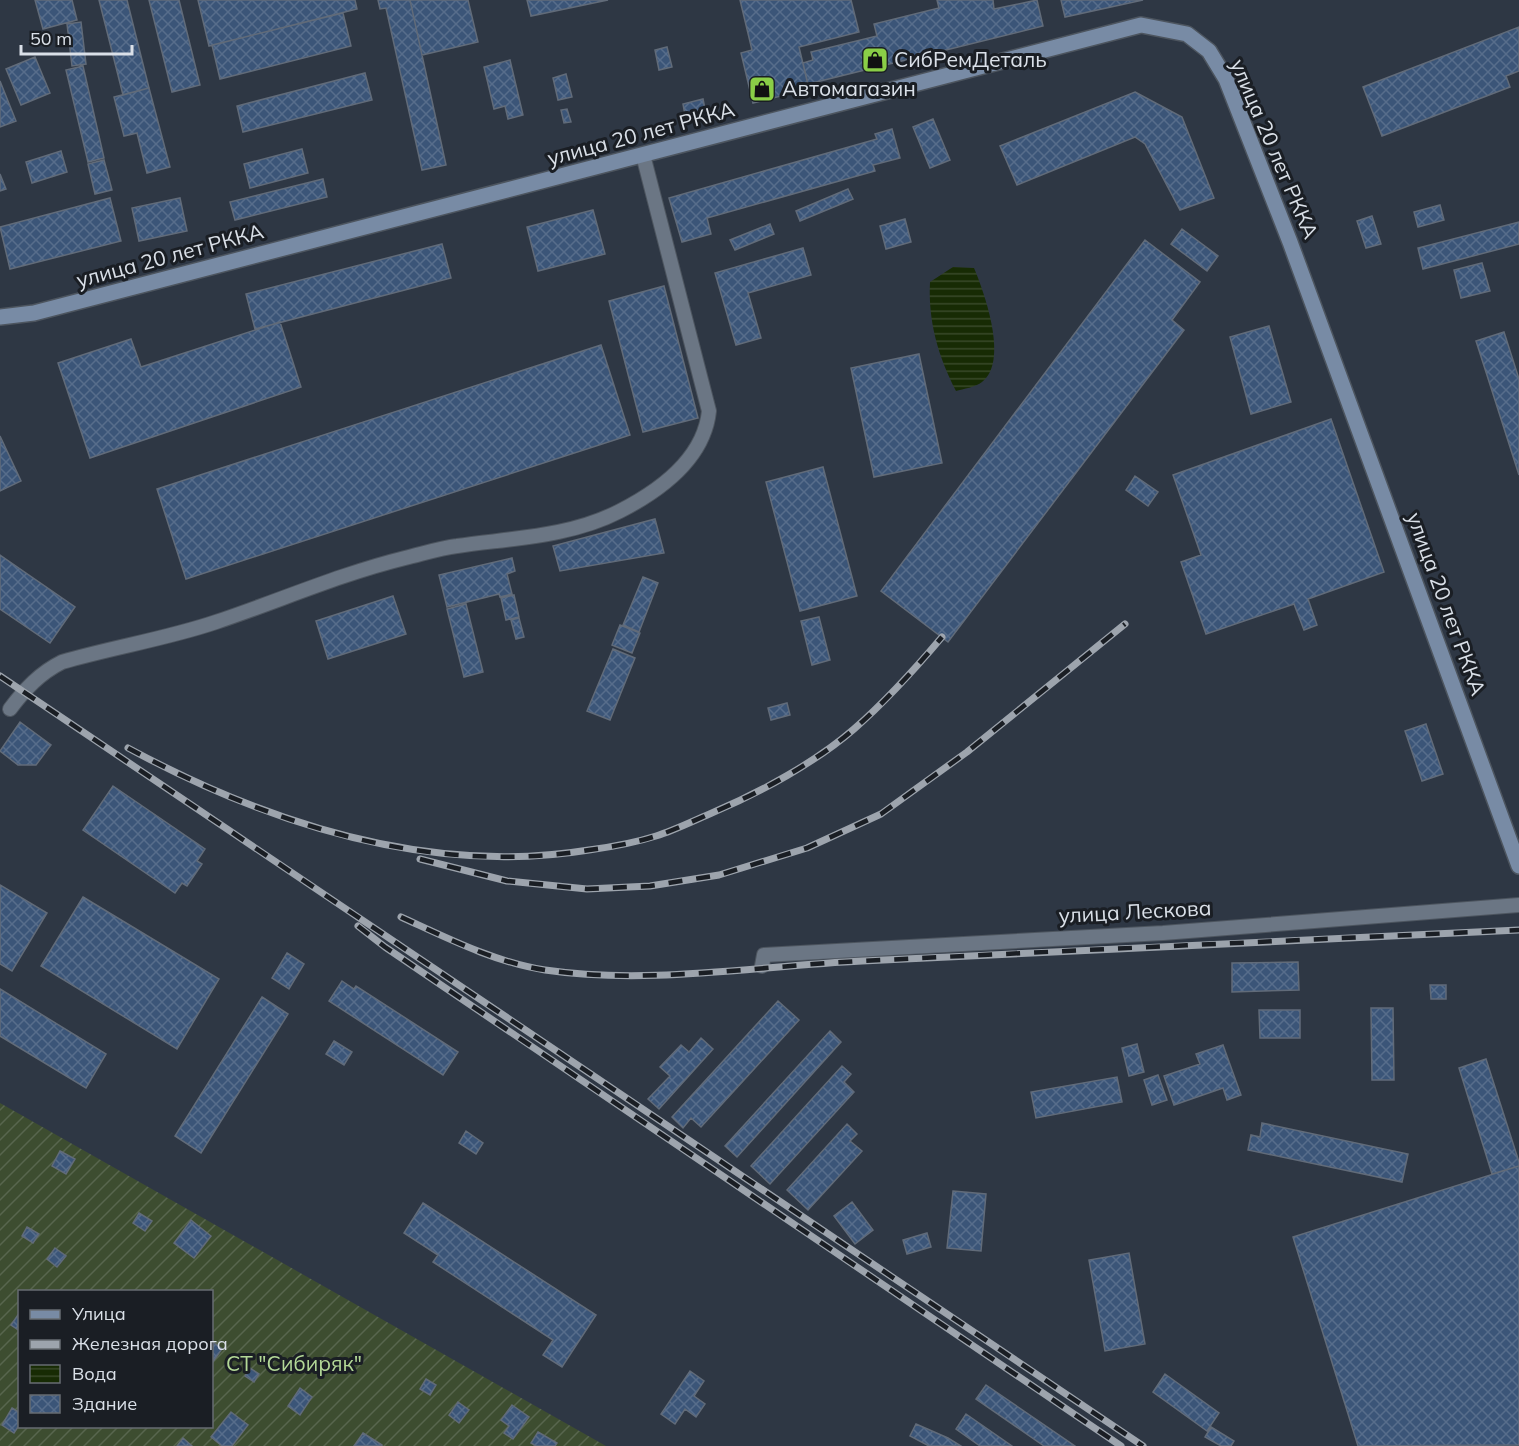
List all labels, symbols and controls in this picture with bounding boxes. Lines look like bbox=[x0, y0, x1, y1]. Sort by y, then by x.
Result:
scale bar bbox=[21, 18, 132, 56]
text: 50 m bbox=[30, 27, 72, 50]
shop icon: СибРемДеталь bbox=[860, 45, 890, 75]
place label: СибРемДеталь bbox=[894, 46, 1047, 72]
street label: улица 20 лет РККА bbox=[1225, 55, 1325, 243]
shop icon: Автомагазин bbox=[747, 74, 777, 104]
place label: Автомагазин bbox=[782, 75, 916, 101]
street label: улица 20 лет РККА bbox=[544, 95, 738, 171]
street label: улица 20 лет РККА bbox=[73, 217, 267, 293]
street label: улица 20 лет РККА bbox=[1402, 509, 1492, 699]
street label: улица Лескова bbox=[1058, 894, 1212, 928]
legend bbox=[18, 1290, 213, 1428]
text: Улица bbox=[71, 1302, 126, 1325]
text: Железная дорога bbox=[72, 1332, 228, 1355]
park label: СТ "Сибиряк" bbox=[226, 1350, 362, 1376]
text: Вода bbox=[72, 1362, 117, 1385]
text: Здание bbox=[72, 1392, 137, 1415]

